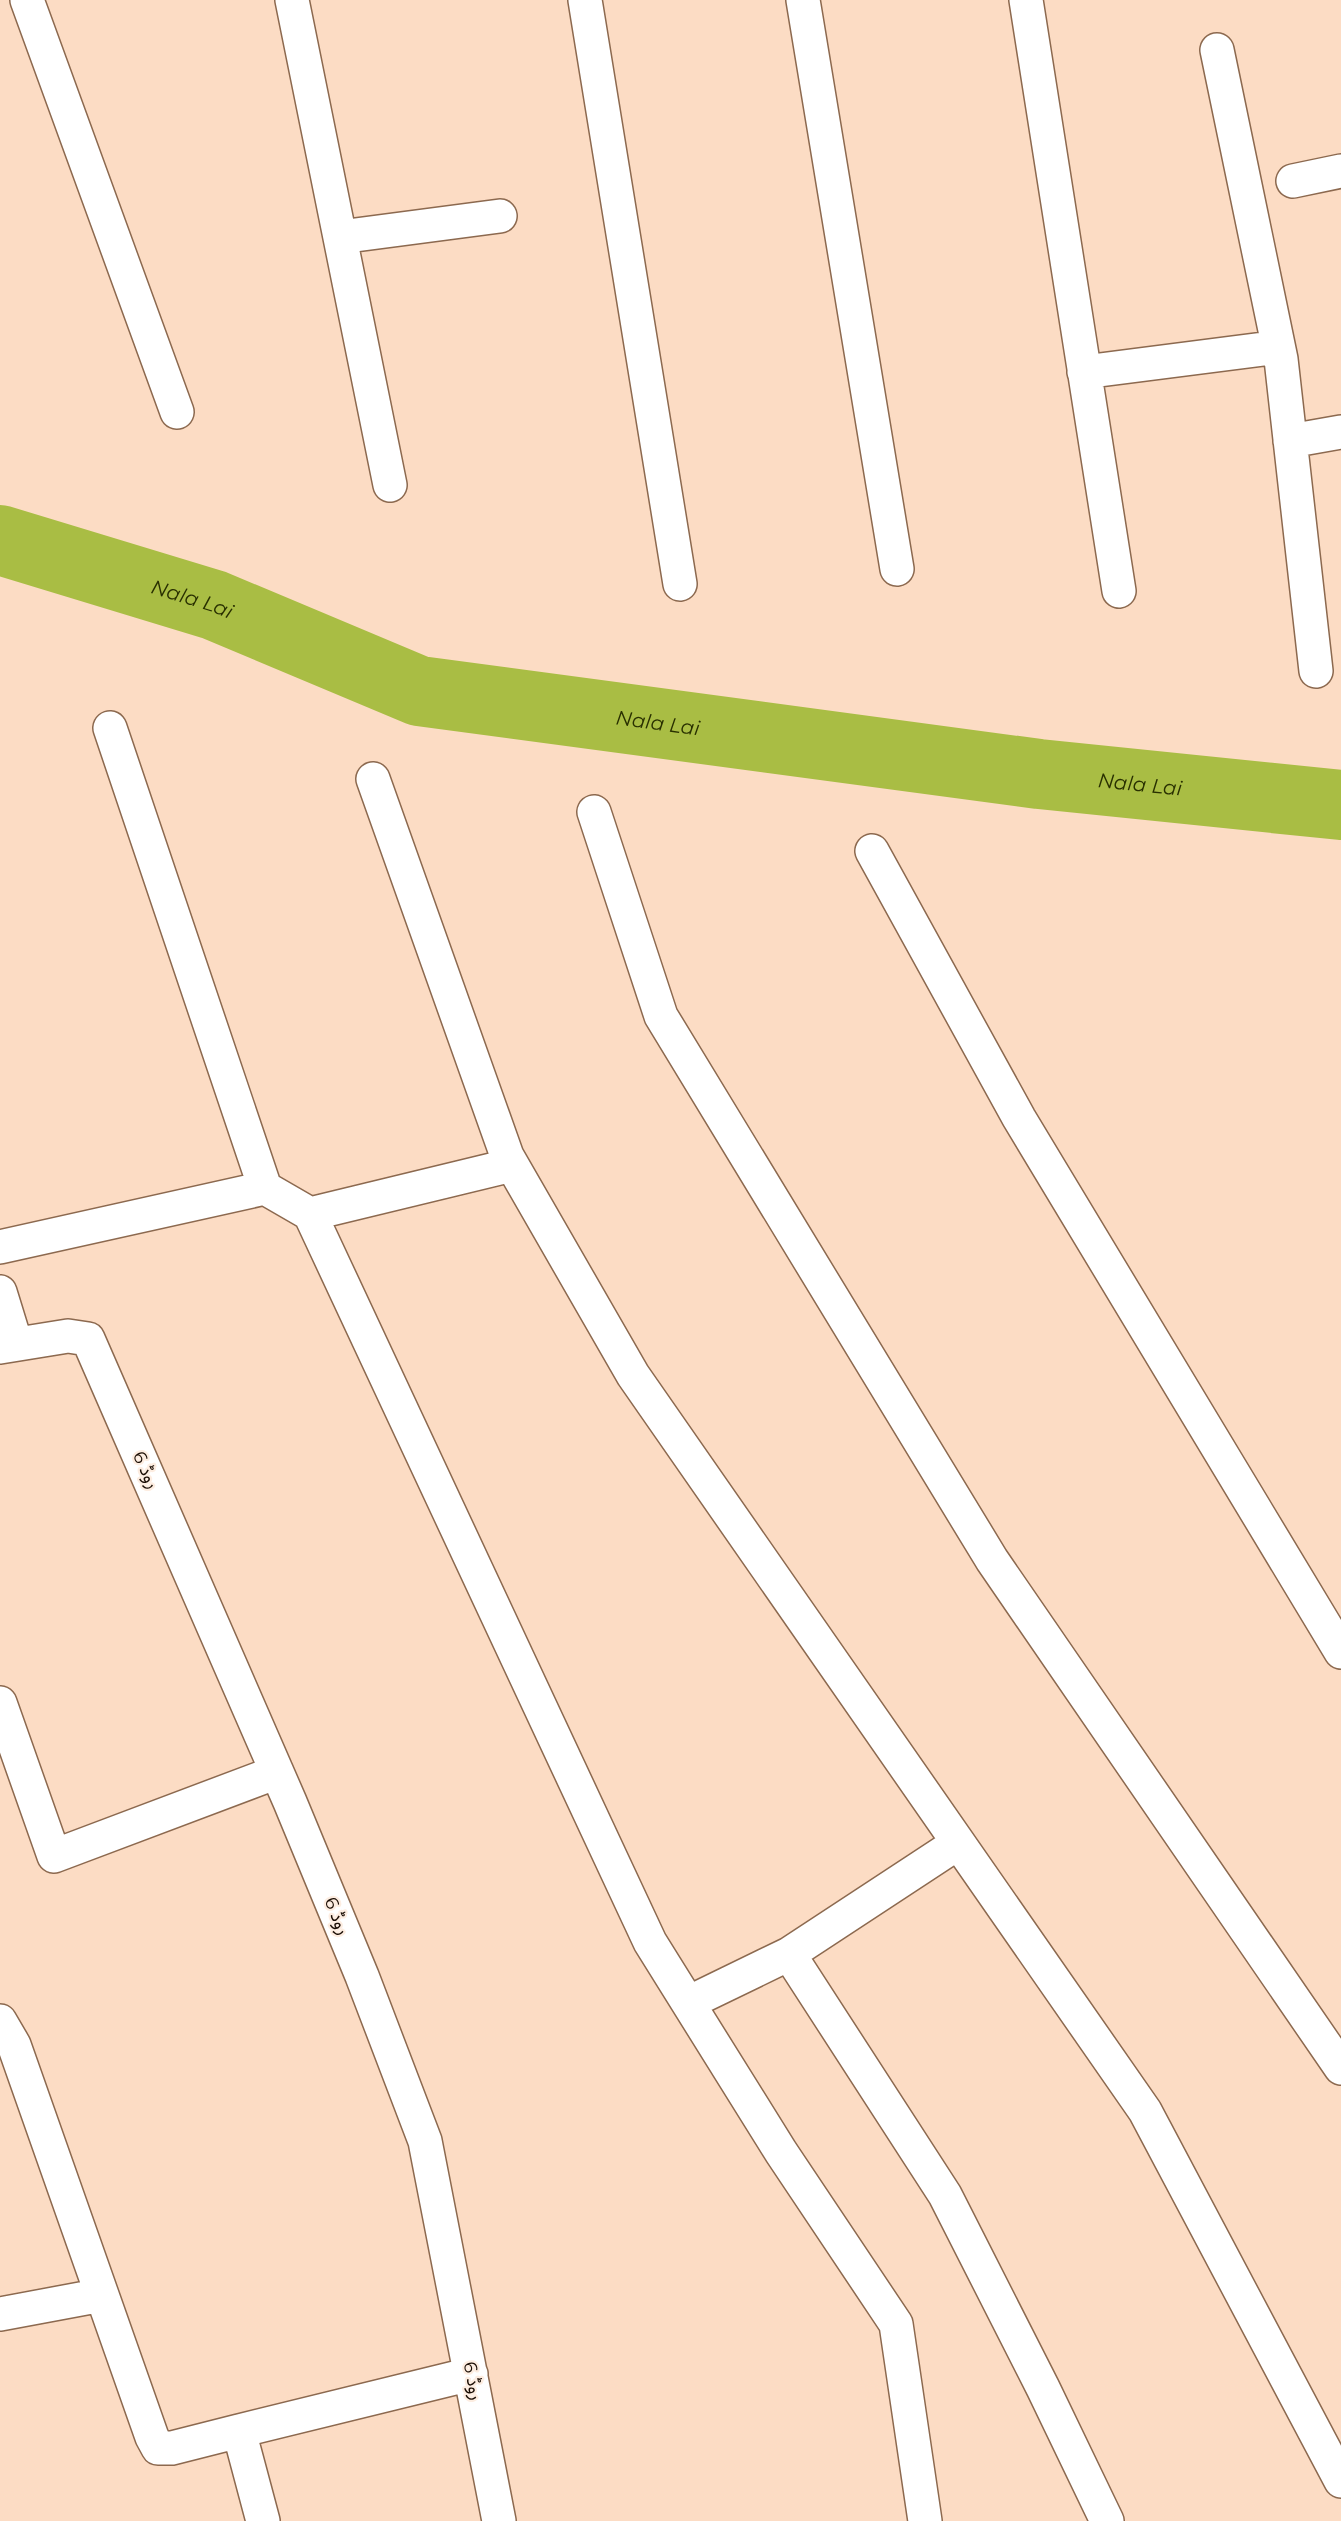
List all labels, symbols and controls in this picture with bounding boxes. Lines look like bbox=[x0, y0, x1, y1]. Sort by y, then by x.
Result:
water label: Nala Lai bbox=[148, 575, 237, 624]
water label: Nala Lai bbox=[614, 705, 702, 741]
water label: Nala Lai bbox=[1097, 768, 1184, 801]
street label: روڈ 6 bbox=[128, 1448, 164, 1492]
street label: روڈ 6 bbox=[320, 1894, 354, 1938]
street label: روڈ 6 bbox=[458, 2360, 488, 2402]

